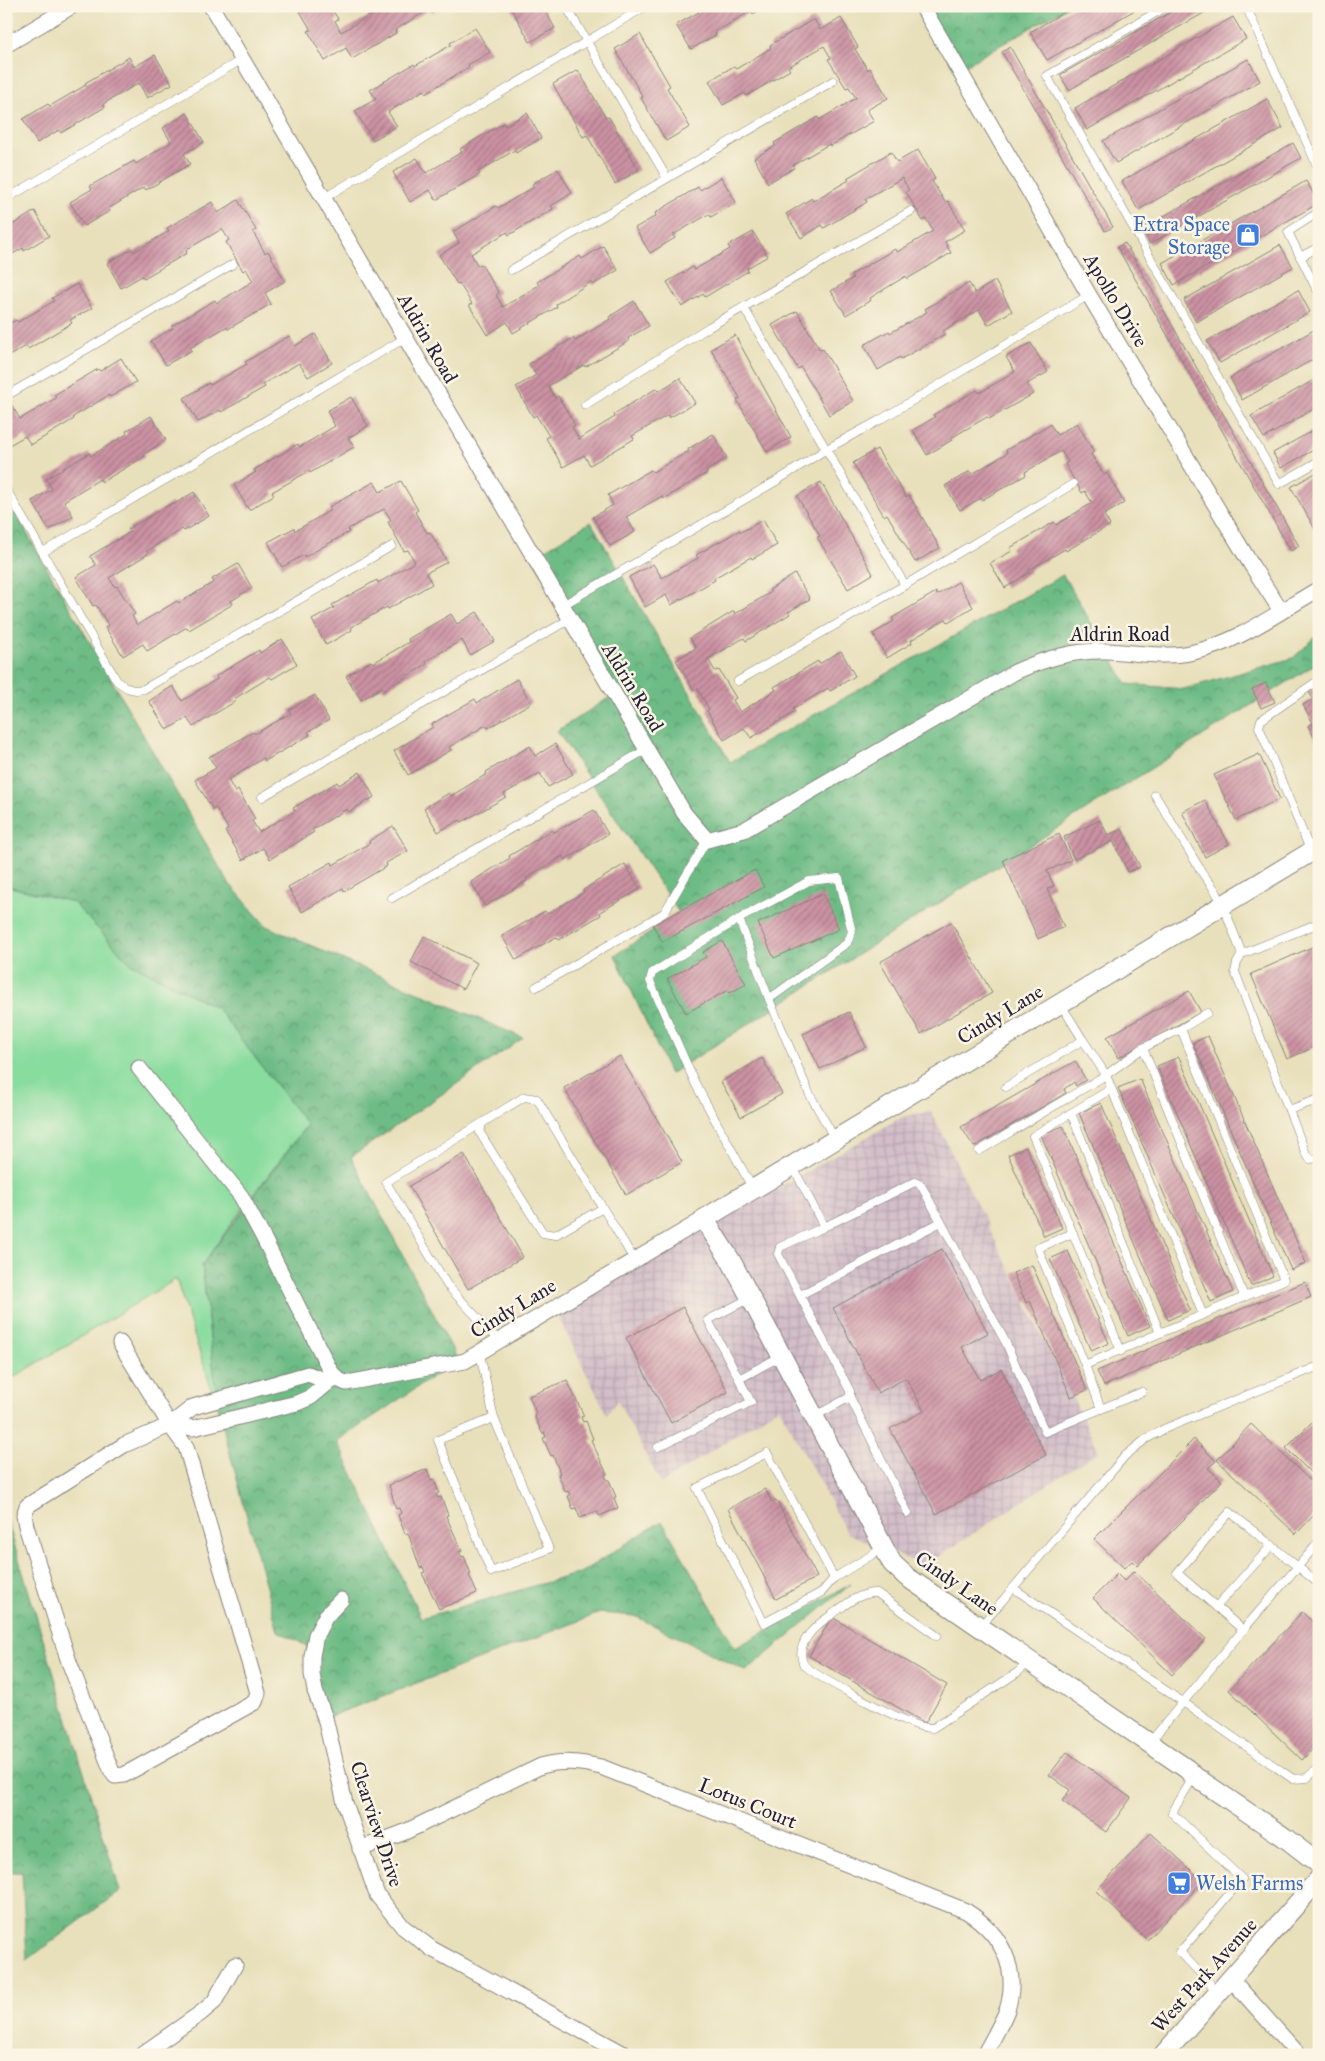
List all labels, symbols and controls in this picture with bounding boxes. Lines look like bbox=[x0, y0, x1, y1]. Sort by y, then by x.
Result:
place label: Extra Space Storage bbox=[1133, 212, 1230, 260]
shop icon: Extra Space Storage bbox=[1235, 222, 1261, 248]
street label: Apollo Drive bbox=[1078, 248, 1153, 351]
street label: Aldrin Road bbox=[392, 288, 463, 387]
street label: Aldrin Road bbox=[1069, 622, 1170, 646]
street label: Aldrin Road bbox=[597, 637, 669, 736]
street label: Cindy Lane bbox=[953, 979, 1047, 1049]
street label: Cindy Lane bbox=[466, 1273, 560, 1343]
street label: Cindy Lane bbox=[911, 1546, 1003, 1620]
street label: Clearview Drive bbox=[345, 1758, 409, 1890]
street label: Lotus Court bbox=[696, 1772, 800, 1834]
supermarket icon: Welsh Farms bbox=[1166, 1870, 1192, 1896]
place label: Welsh Farms bbox=[1196, 1871, 1303, 1895]
street label: West Park Avenue bbox=[1146, 1913, 1262, 2037]

